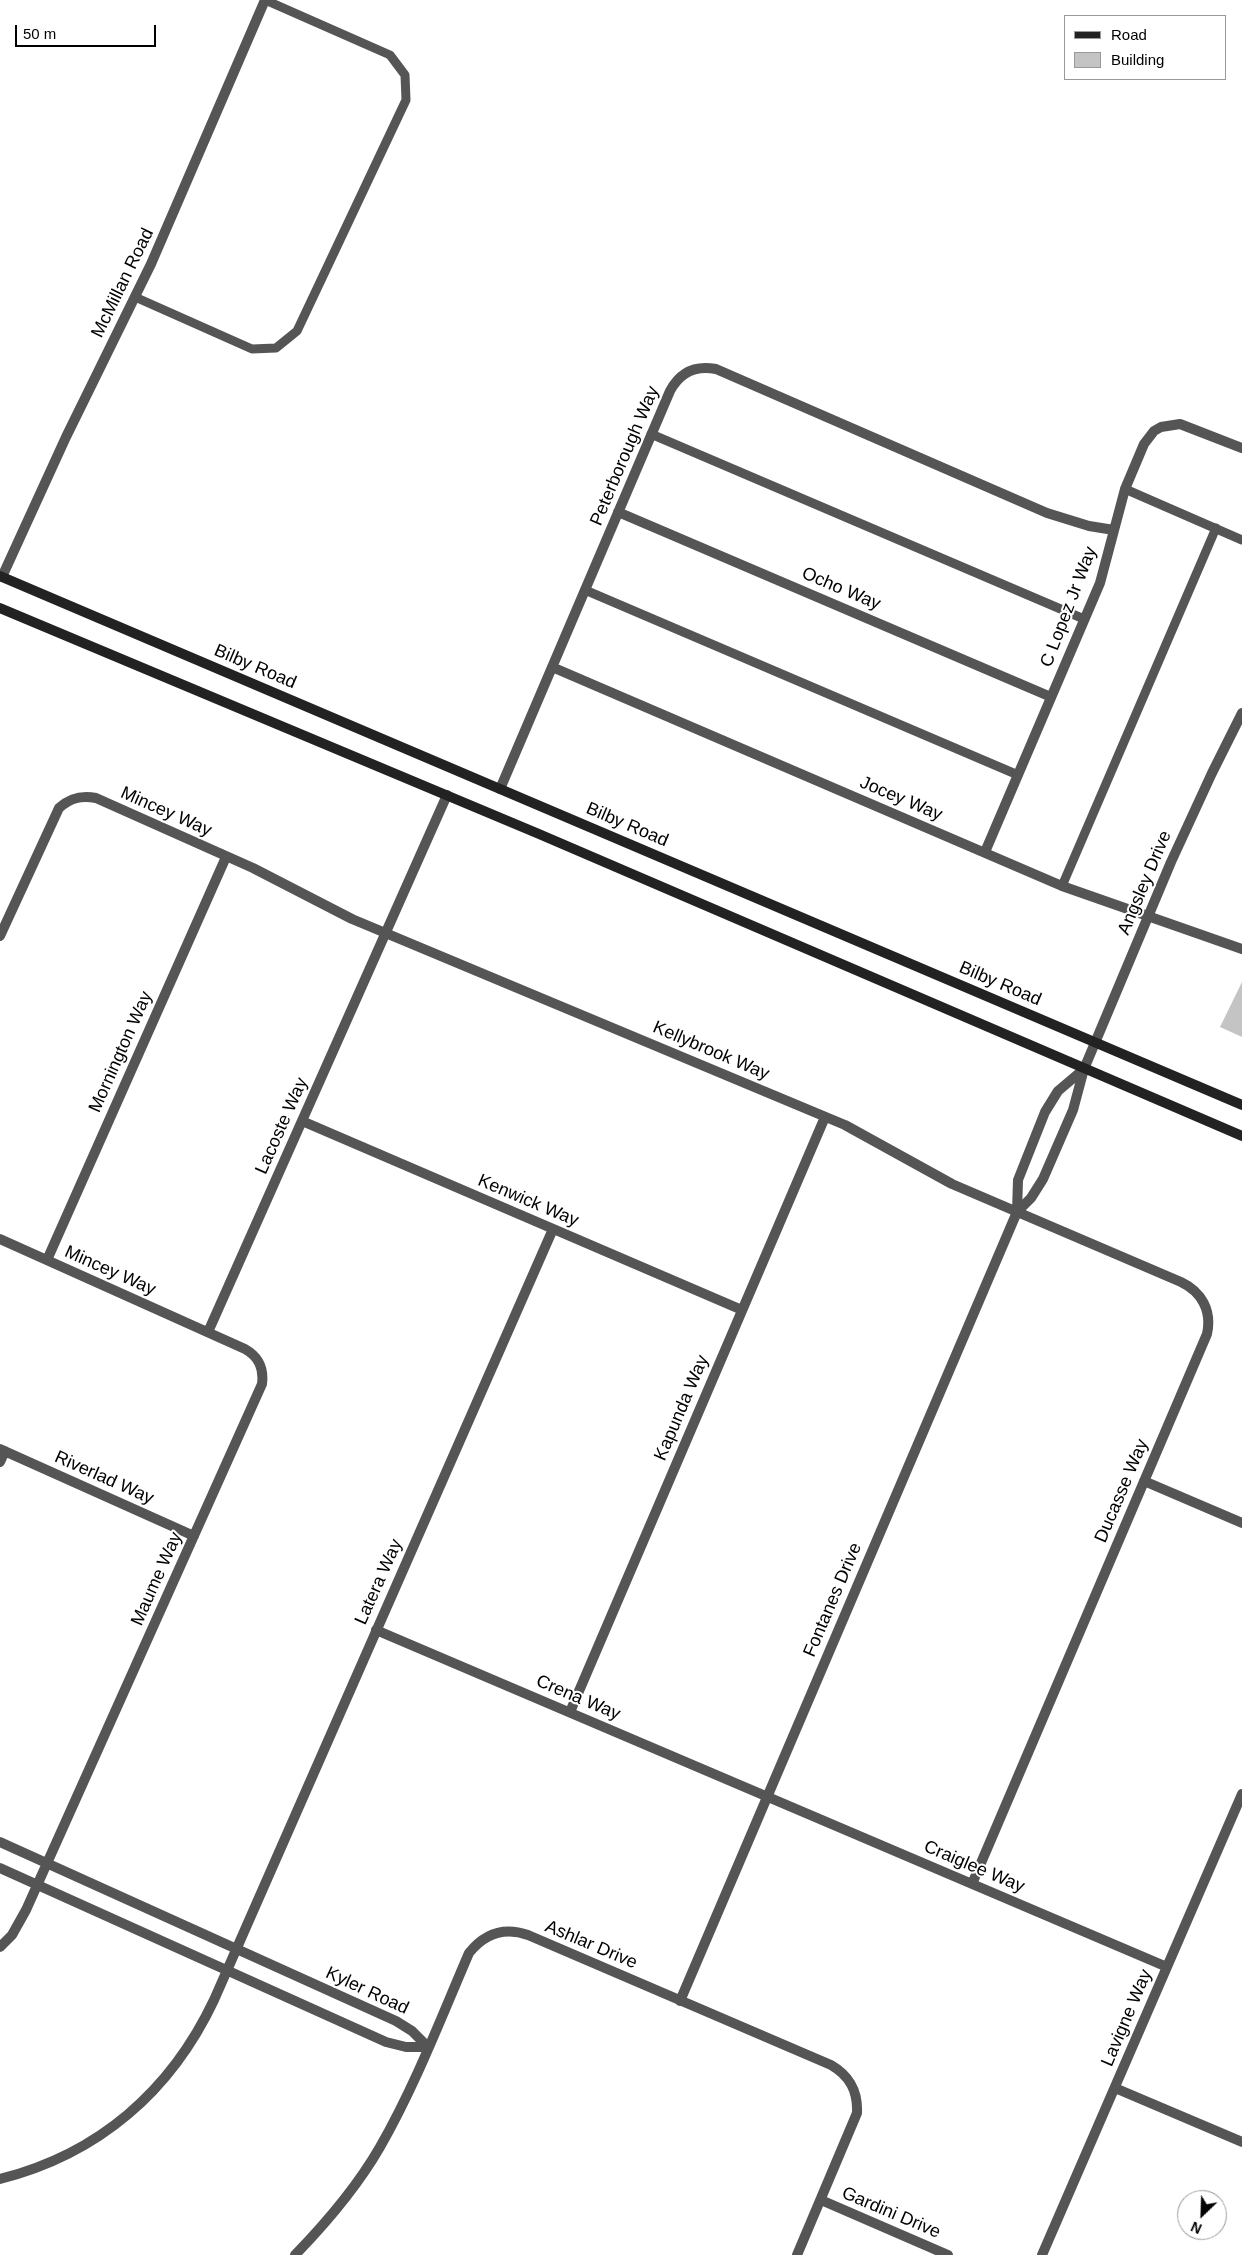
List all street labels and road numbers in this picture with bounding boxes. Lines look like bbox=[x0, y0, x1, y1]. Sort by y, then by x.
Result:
street label: McMillan Road bbox=[87, 225, 159, 341]
street label: Peterborough Way bbox=[586, 383, 664, 529]
street label: C Lopez Jr Way bbox=[1036, 544, 1102, 670]
street label: Ocho Way bbox=[798, 563, 884, 615]
street label: Bilby Road bbox=[211, 640, 299, 694]
street label: Jocey Way bbox=[857, 772, 945, 826]
street label: Mincey Way bbox=[117, 782, 215, 842]
street label: Bilby Road bbox=[583, 798, 671, 852]
street label: Angsley Drive bbox=[1113, 828, 1177, 938]
street label: Bilby Road bbox=[956, 957, 1044, 1011]
street label: Mornington Way bbox=[85, 988, 157, 1116]
street label: Kellybrook Way bbox=[650, 1017, 772, 1085]
street label: Lacoste Way bbox=[251, 1074, 313, 1178]
street label: Kenwick Way bbox=[474, 1170, 582, 1232]
street label: Mincey Way bbox=[61, 1241, 159, 1301]
street label: Kapunda Way bbox=[650, 1352, 714, 1464]
street label: Ducasse Way bbox=[1090, 1436, 1154, 1546]
street label: Riverlad Way bbox=[51, 1447, 157, 1509]
street label: Maume Way bbox=[127, 1529, 187, 1629]
street label: Latera Way bbox=[351, 1536, 407, 1628]
street label: Fontanes Drive bbox=[799, 1540, 867, 1660]
street label: Crena Way bbox=[533, 1671, 623, 1725]
street label: Craiglee Way bbox=[920, 1836, 1028, 1898]
street label: Ashlar Drive bbox=[542, 1916, 640, 1974]
street label: Kyler Road bbox=[322, 1962, 412, 2020]
street label: Lavigne Way bbox=[1097, 1966, 1157, 2070]
street label: Gardini Drive bbox=[838, 2183, 944, 2243]

